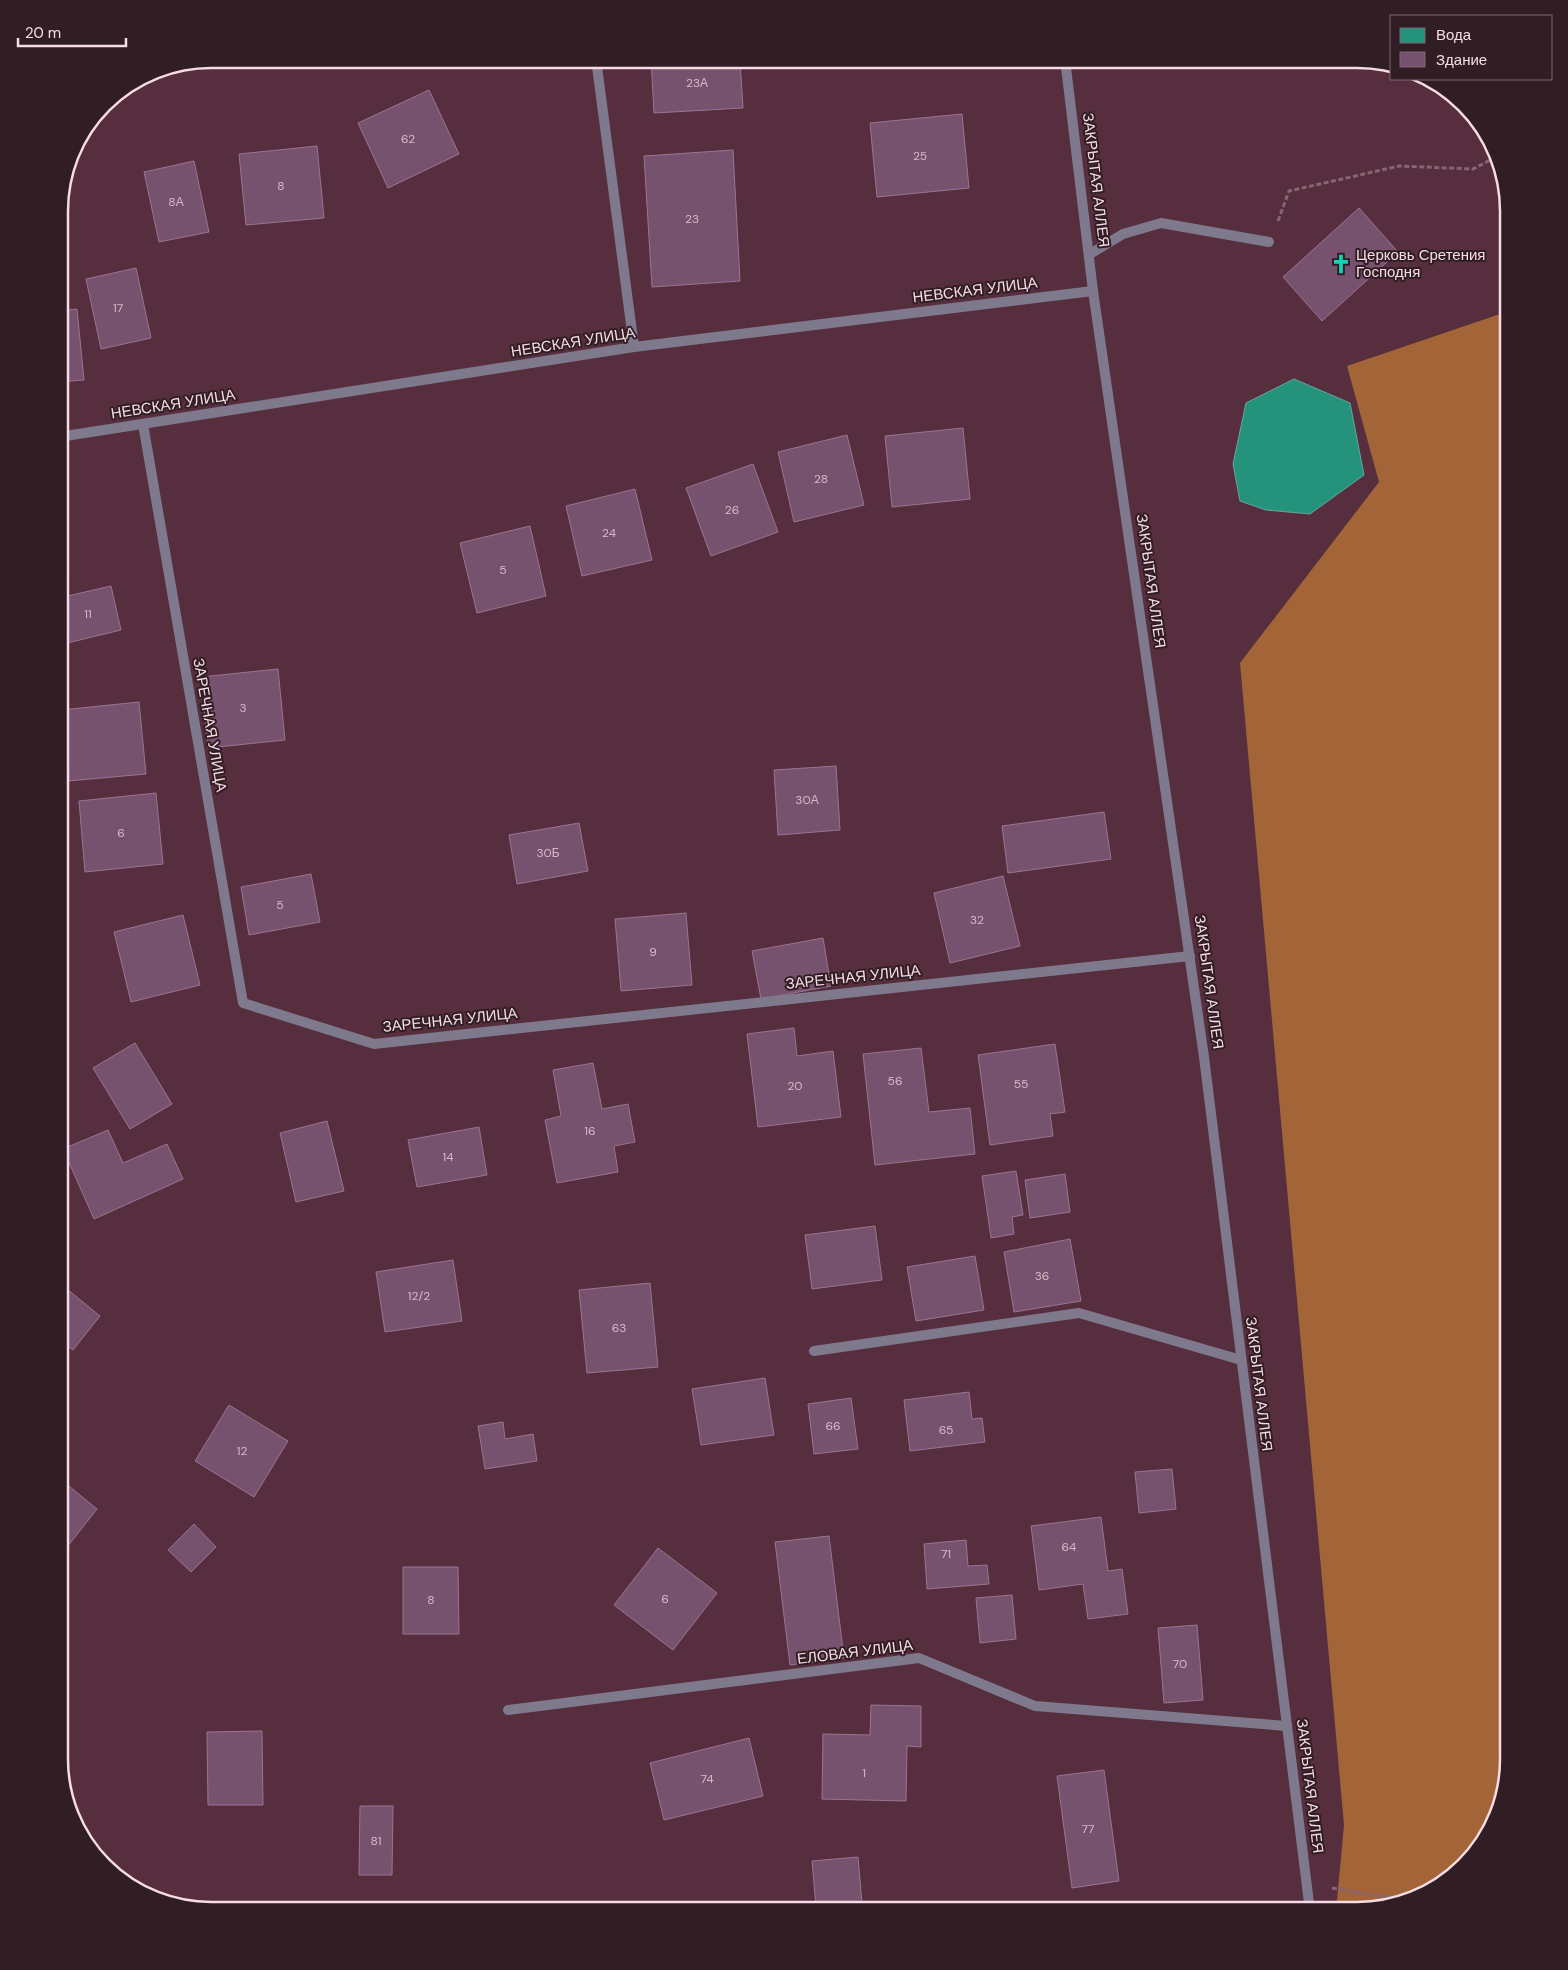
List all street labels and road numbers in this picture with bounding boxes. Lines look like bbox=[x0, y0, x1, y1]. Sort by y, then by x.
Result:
street label: ЗАКРЫТАЯ АЛЛЕЯ bbox=[1078, 112, 1114, 248]
street label: НЕВСКАЯ УЛИЦА bbox=[911, 272, 1039, 308]
street label: НЕВСКАЯ УЛИЦА bbox=[509, 322, 637, 362]
street label: НЕВСКАЯ УЛИЦА bbox=[109, 384, 237, 424]
street label: ЗАКРЫТАЯ АЛЛЕЯ bbox=[1132, 513, 1170, 649]
street label: ЗАРЕЧНАЯ УЛИЦА bbox=[188, 657, 232, 793]
street label: ЗАКРЫТАЯ АЛЛЕЯ bbox=[1190, 914, 1228, 1050]
street label: ЗАРЕЧНАЯ УЛИЦА bbox=[785, 960, 921, 994]
street label: ЗАРЕЧНАЯ УЛИЦА bbox=[382, 1003, 518, 1037]
street label: ЗАКРЫТАЯ АЛЛЕЯ bbox=[1241, 1316, 1277, 1452]
street label: ЕЛОВАЯ УЛИЦА bbox=[796, 1635, 914, 1669]
street label: ЗАКРЫТАЯ АЛЛЕЯ bbox=[1292, 1718, 1328, 1854]

